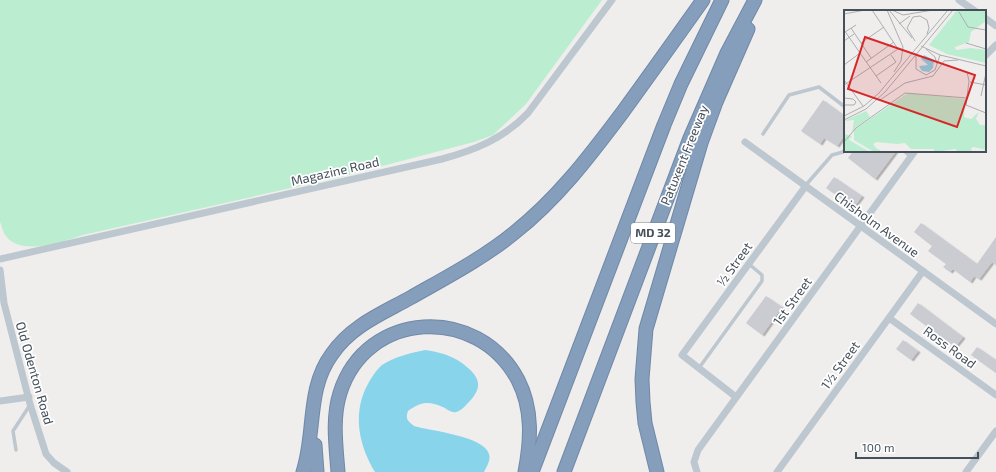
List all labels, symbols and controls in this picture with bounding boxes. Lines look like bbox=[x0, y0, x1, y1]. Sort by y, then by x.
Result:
inset map bbox=[844, 10, 986, 152]
street label: Patuxent Freeway bbox=[657, 102, 711, 207]
street label: Magazine Road bbox=[289, 153, 381, 189]
street label: Chisholm Avenue bbox=[831, 188, 923, 260]
road number: MD 32 bbox=[631, 223, 675, 243]
street label: ½ Street bbox=[713, 239, 755, 289]
street label: 1st Street bbox=[769, 274, 815, 328]
street label: Old Odenton Road bbox=[13, 320, 57, 426]
street label: Ross Road bbox=[920, 322, 980, 372]
street label: 1½ Street bbox=[817, 338, 863, 392]
scale bar bbox=[856, 434, 978, 460]
text: 100 m bbox=[862, 440, 894, 454]

